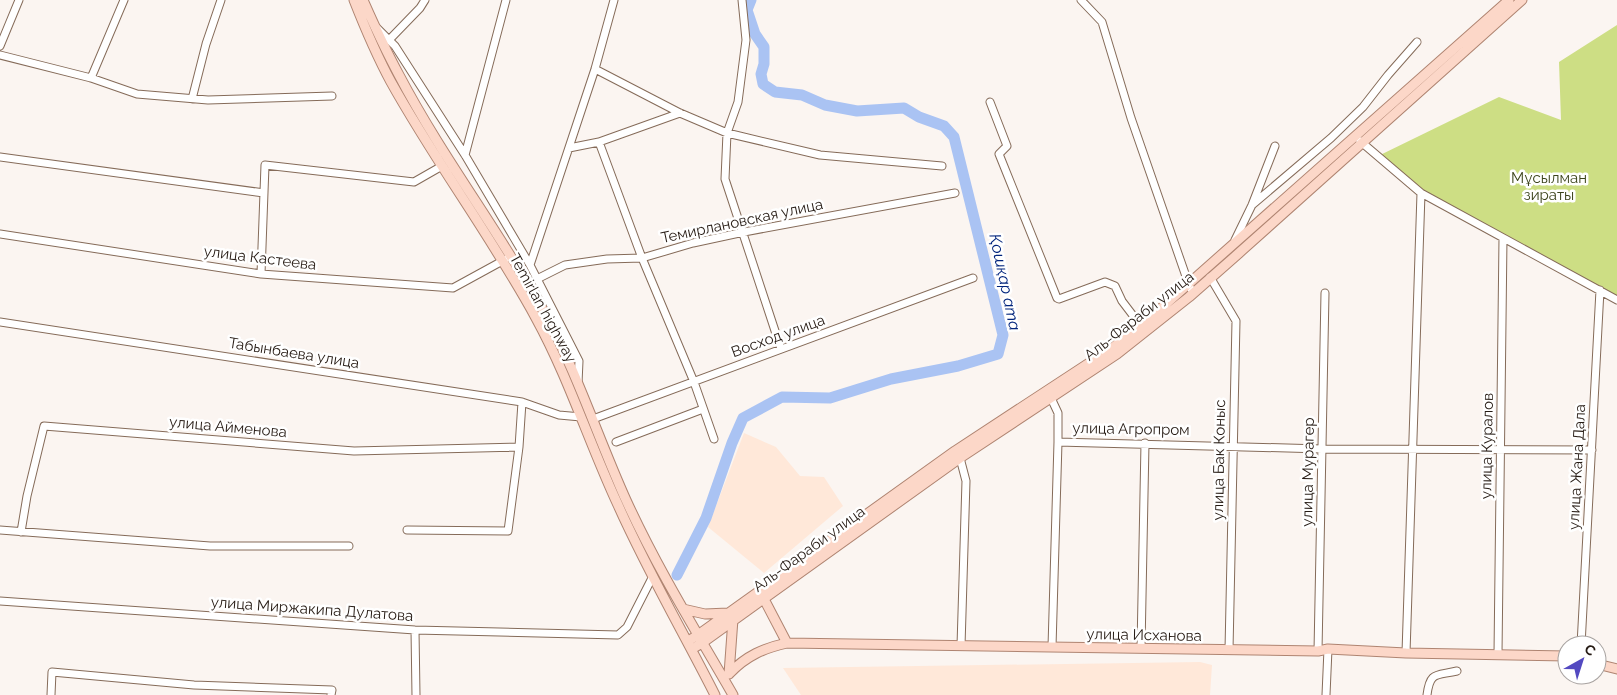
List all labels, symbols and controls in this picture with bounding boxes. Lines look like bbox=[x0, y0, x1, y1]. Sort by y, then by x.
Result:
park label: Мұсылман зираты bbox=[1511, 169, 1587, 204]
street label: Темирлановская улица bbox=[659, 195, 825, 247]
water label: Қошқар ата bbox=[985, 232, 1025, 333]
street label: улица Кастеева bbox=[203, 242, 317, 274]
street label: Temirlan highway bbox=[506, 251, 580, 365]
street label: Аль-Фараби улица bbox=[1081, 268, 1197, 364]
street label: Восход улица bbox=[729, 311, 827, 361]
street label: Табынбаева улица bbox=[227, 334, 361, 372]
street label: улица Куралов bbox=[1477, 393, 1497, 499]
street label: улица Бак Коныс bbox=[1209, 399, 1229, 521]
street label: улица Жана Дала bbox=[1565, 404, 1589, 530]
street label: улица Айменова bbox=[168, 413, 288, 441]
street label: улица Мурагер bbox=[1298, 417, 1318, 527]
street label: улица Агропром bbox=[1072, 419, 1190, 439]
street label: Аль-Фараби улица bbox=[750, 502, 868, 596]
street label: улица Миржакипа Дулатова bbox=[210, 593, 414, 625]
street label: улица Исханова bbox=[1086, 625, 1202, 645]
north arrow bbox=[1557, 635, 1607, 685]
text: С bbox=[1581, 641, 1599, 659]

